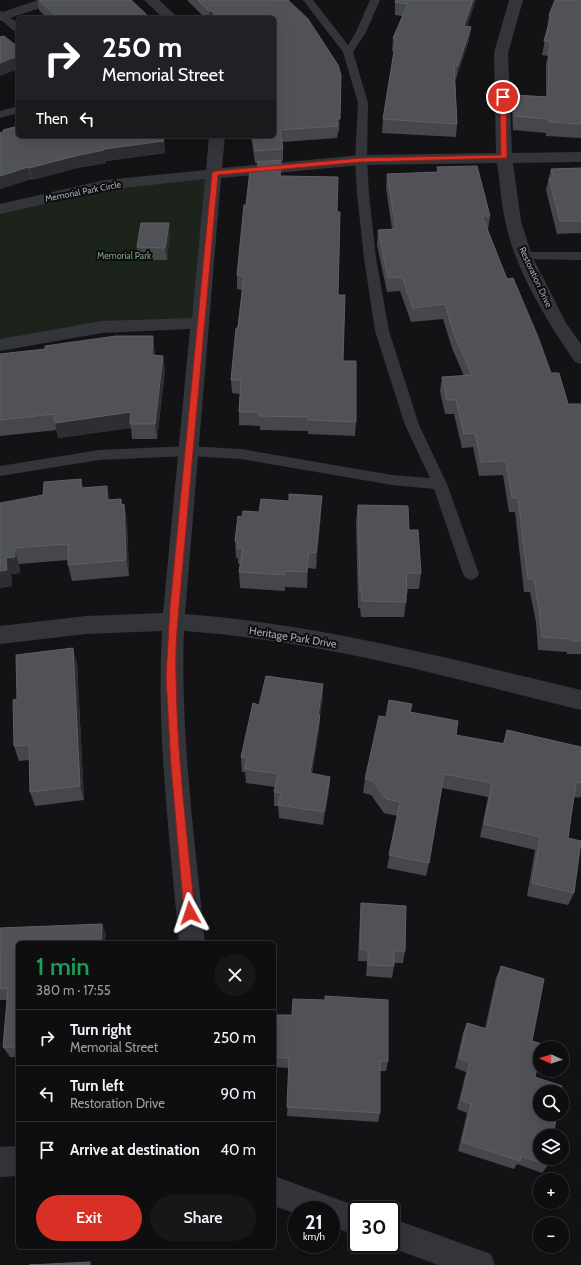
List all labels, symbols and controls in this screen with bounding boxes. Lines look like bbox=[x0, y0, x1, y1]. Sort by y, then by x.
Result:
text: 250 m bbox=[102, 30, 182, 64]
icon: right bbox=[36, 32, 88, 84]
text: Memorial Street bbox=[102, 64, 224, 86]
pin bbox=[486, 80, 520, 114]
icon: arrive bbox=[492, 86, 514, 108]
icon: left bbox=[76, 108, 98, 130]
text: Then bbox=[36, 110, 68, 128]
street label: Memorial Park Circle bbox=[44, 178, 122, 204]
street label: Restoration Drive bbox=[517, 245, 555, 309]
park label: Memorial Park bbox=[97, 250, 151, 261]
street label: Heritage Park Drive bbox=[248, 623, 338, 651]
position arrow bbox=[169, 892, 211, 934]
text: 1 min bbox=[36, 952, 90, 981]
button: close bbox=[214, 954, 256, 996]
text: 380 m · 17:55 bbox=[36, 982, 111, 998]
text: Turn right bbox=[70, 1021, 131, 1039]
icon: right bbox=[36, 1027, 58, 1049]
text: 250 m bbox=[213, 1029, 256, 1047]
text: Memorial Street bbox=[70, 1039, 158, 1055]
north arrow bbox=[533, 1041, 569, 1077]
map controls bbox=[533, 1041, 569, 1253]
text: Turn left bbox=[70, 1077, 124, 1095]
icon: left bbox=[36, 1083, 58, 1105]
text: 90 m bbox=[220, 1085, 256, 1103]
button: search bbox=[533, 1085, 569, 1121]
text: Restoration Drive bbox=[70, 1095, 165, 1111]
button: layers bbox=[533, 1129, 569, 1165]
icon: arrive bbox=[36, 1139, 58, 1161]
text: Arrive at destination bbox=[70, 1141, 200, 1159]
text: 40 m bbox=[220, 1141, 256, 1159]
button: + bbox=[533, 1173, 569, 1209]
button: Exit bbox=[36, 1195, 142, 1241]
button: Share bbox=[150, 1195, 256, 1241]
speed limit sign: 30 bbox=[348, 1201, 400, 1253]
text: 21 bbox=[305, 1210, 323, 1234]
button: − bbox=[533, 1217, 569, 1253]
text: km/h bbox=[303, 1230, 325, 1243]

